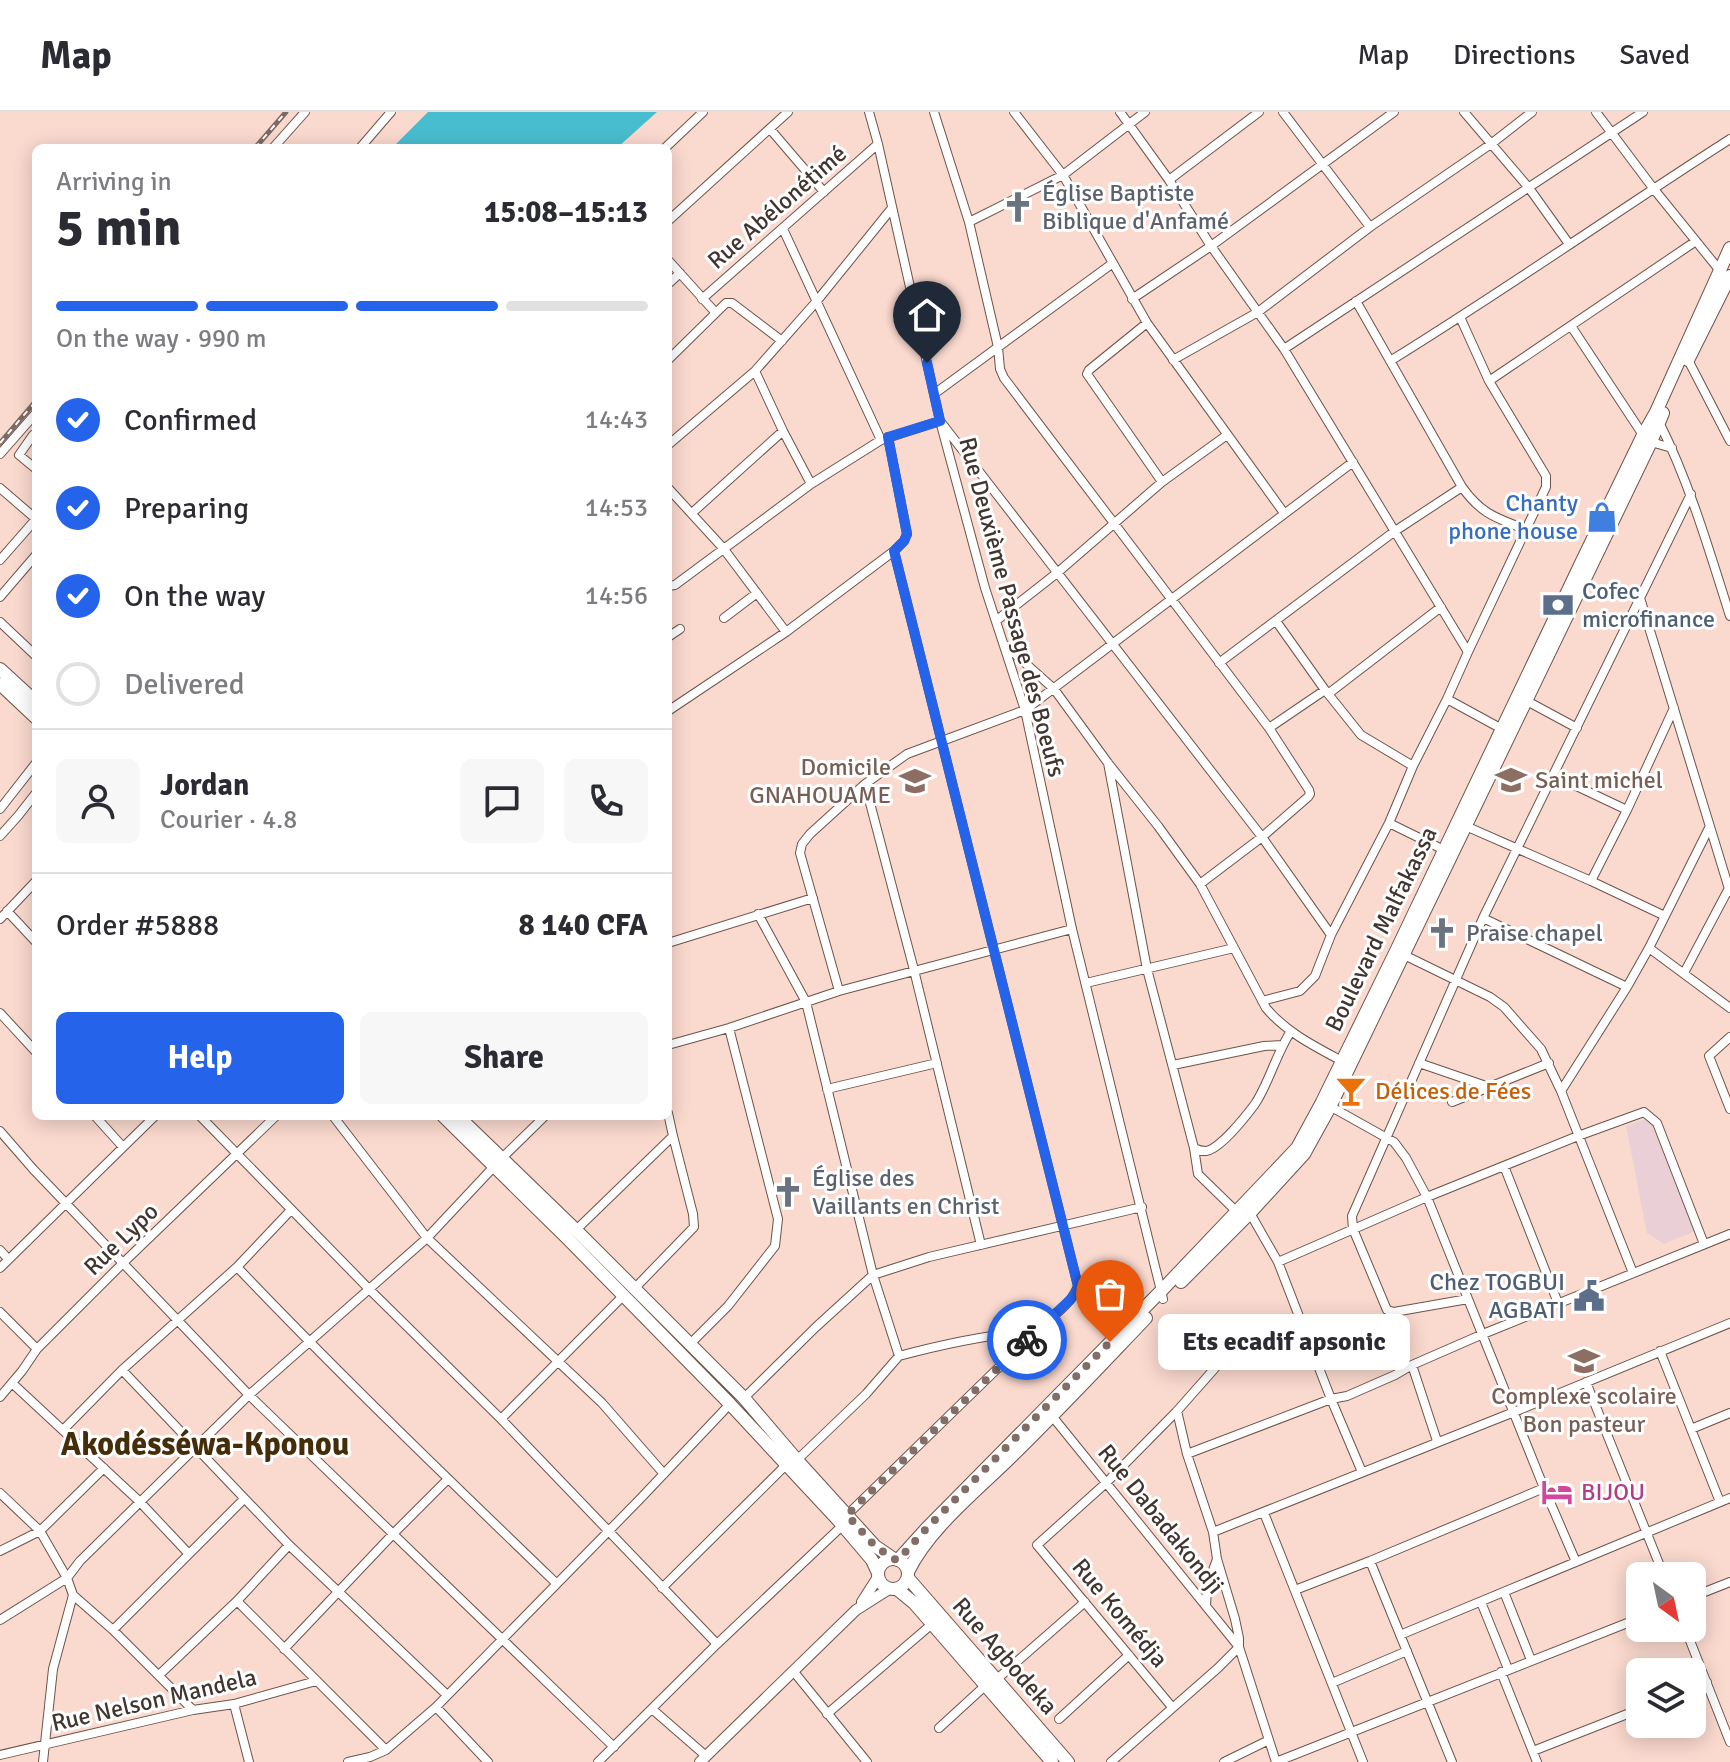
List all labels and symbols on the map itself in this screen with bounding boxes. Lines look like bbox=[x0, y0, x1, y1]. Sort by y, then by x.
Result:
street label: Rue Abélonétimé bbox=[701, 139, 853, 275]
place label: Église Baptiste Biblique d'Anfamé bbox=[1042, 178, 1229, 236]
church icon: Église Baptiste Biblique d'Anfamé bbox=[1001, 190, 1035, 224]
pin bbox=[893, 281, 961, 363]
street label: Rue Deuxième Passage des Boeufs bbox=[952, 434, 1072, 780]
place label: Chanty phone house bbox=[1448, 488, 1578, 546]
shop icon: Chanty phone house bbox=[1585, 500, 1619, 534]
place label: Cofec microfinance bbox=[1582, 576, 1715, 634]
bank icon: Cofec microfinance bbox=[1541, 588, 1575, 622]
place label: Domicile GNAHOUAME bbox=[749, 752, 891, 810]
school or university icon: Saint michel bbox=[1494, 763, 1528, 797]
school or university icon: Domicile GNAHOUAME bbox=[898, 764, 932, 798]
place label: Saint michel bbox=[1535, 765, 1663, 795]
street label: Boulevard Malfakassa bbox=[1318, 822, 1444, 1036]
church icon: Praise chapel bbox=[1425, 916, 1459, 950]
place label: Praise chapel bbox=[1466, 918, 1603, 948]
bar icon: Délices de Fées bbox=[1334, 1074, 1368, 1108]
place label: Délices de Fées bbox=[1375, 1076, 1531, 1106]
place label: Église des Vaillants en Christ bbox=[812, 1163, 999, 1221]
church icon: Église des Vaillants en Christ bbox=[771, 1175, 805, 1209]
street label: Rue Lypo bbox=[77, 1196, 165, 1282]
pin bbox=[1076, 1260, 1144, 1342]
place label: Chez TOGBUI AGBATI bbox=[1429, 1267, 1565, 1325]
public building icon: Chez TOGBUI AGBATI bbox=[1572, 1279, 1606, 1313]
courier bbox=[987, 1300, 1067, 1380]
callout: Ets ecadif apsonic bbox=[1158, 1314, 1410, 1370]
school or university icon: Complexe scolaire Bon pasteur bbox=[1567, 1344, 1601, 1378]
place label: Complexe scolaire Bon pasteur bbox=[1491, 1381, 1677, 1439]
district label: Akodésséwa-Kponou bbox=[61, 1425, 349, 1464]
street label: Rue Dabadakondji bbox=[1091, 1438, 1231, 1600]
hotel icon: BIJOU bbox=[1540, 1475, 1574, 1509]
place label: BIJOU bbox=[1581, 1477, 1645, 1507]
street label: Rue Komédja bbox=[1066, 1552, 1174, 1674]
north arrow bbox=[1626, 1562, 1706, 1642]
street label: Rue Agbodeka bbox=[946, 1591, 1064, 1721]
street label: Rue Nelson Mandela bbox=[49, 1662, 259, 1738]

